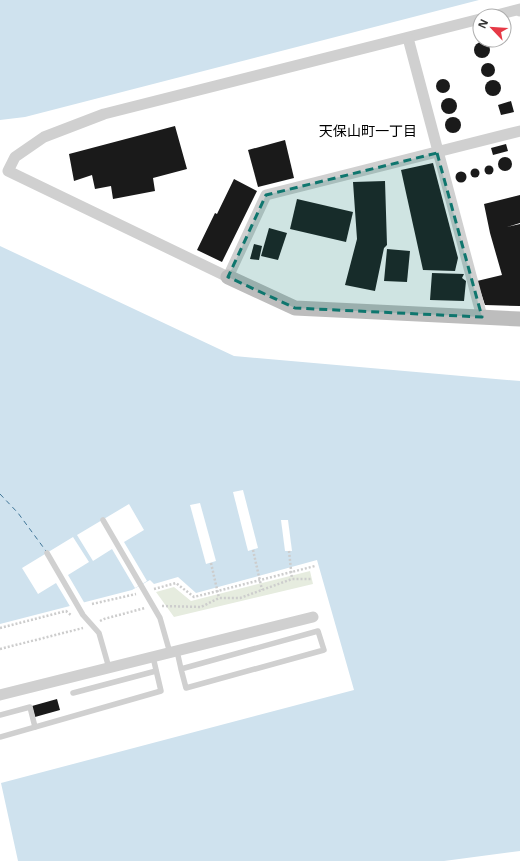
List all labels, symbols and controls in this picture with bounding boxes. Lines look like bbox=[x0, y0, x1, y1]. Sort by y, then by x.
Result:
north arrow bbox=[472, 8, 512, 48]
text: N bbox=[474, 16, 491, 31]
district label: 天保山町一丁目 bbox=[319, 121, 417, 140]

